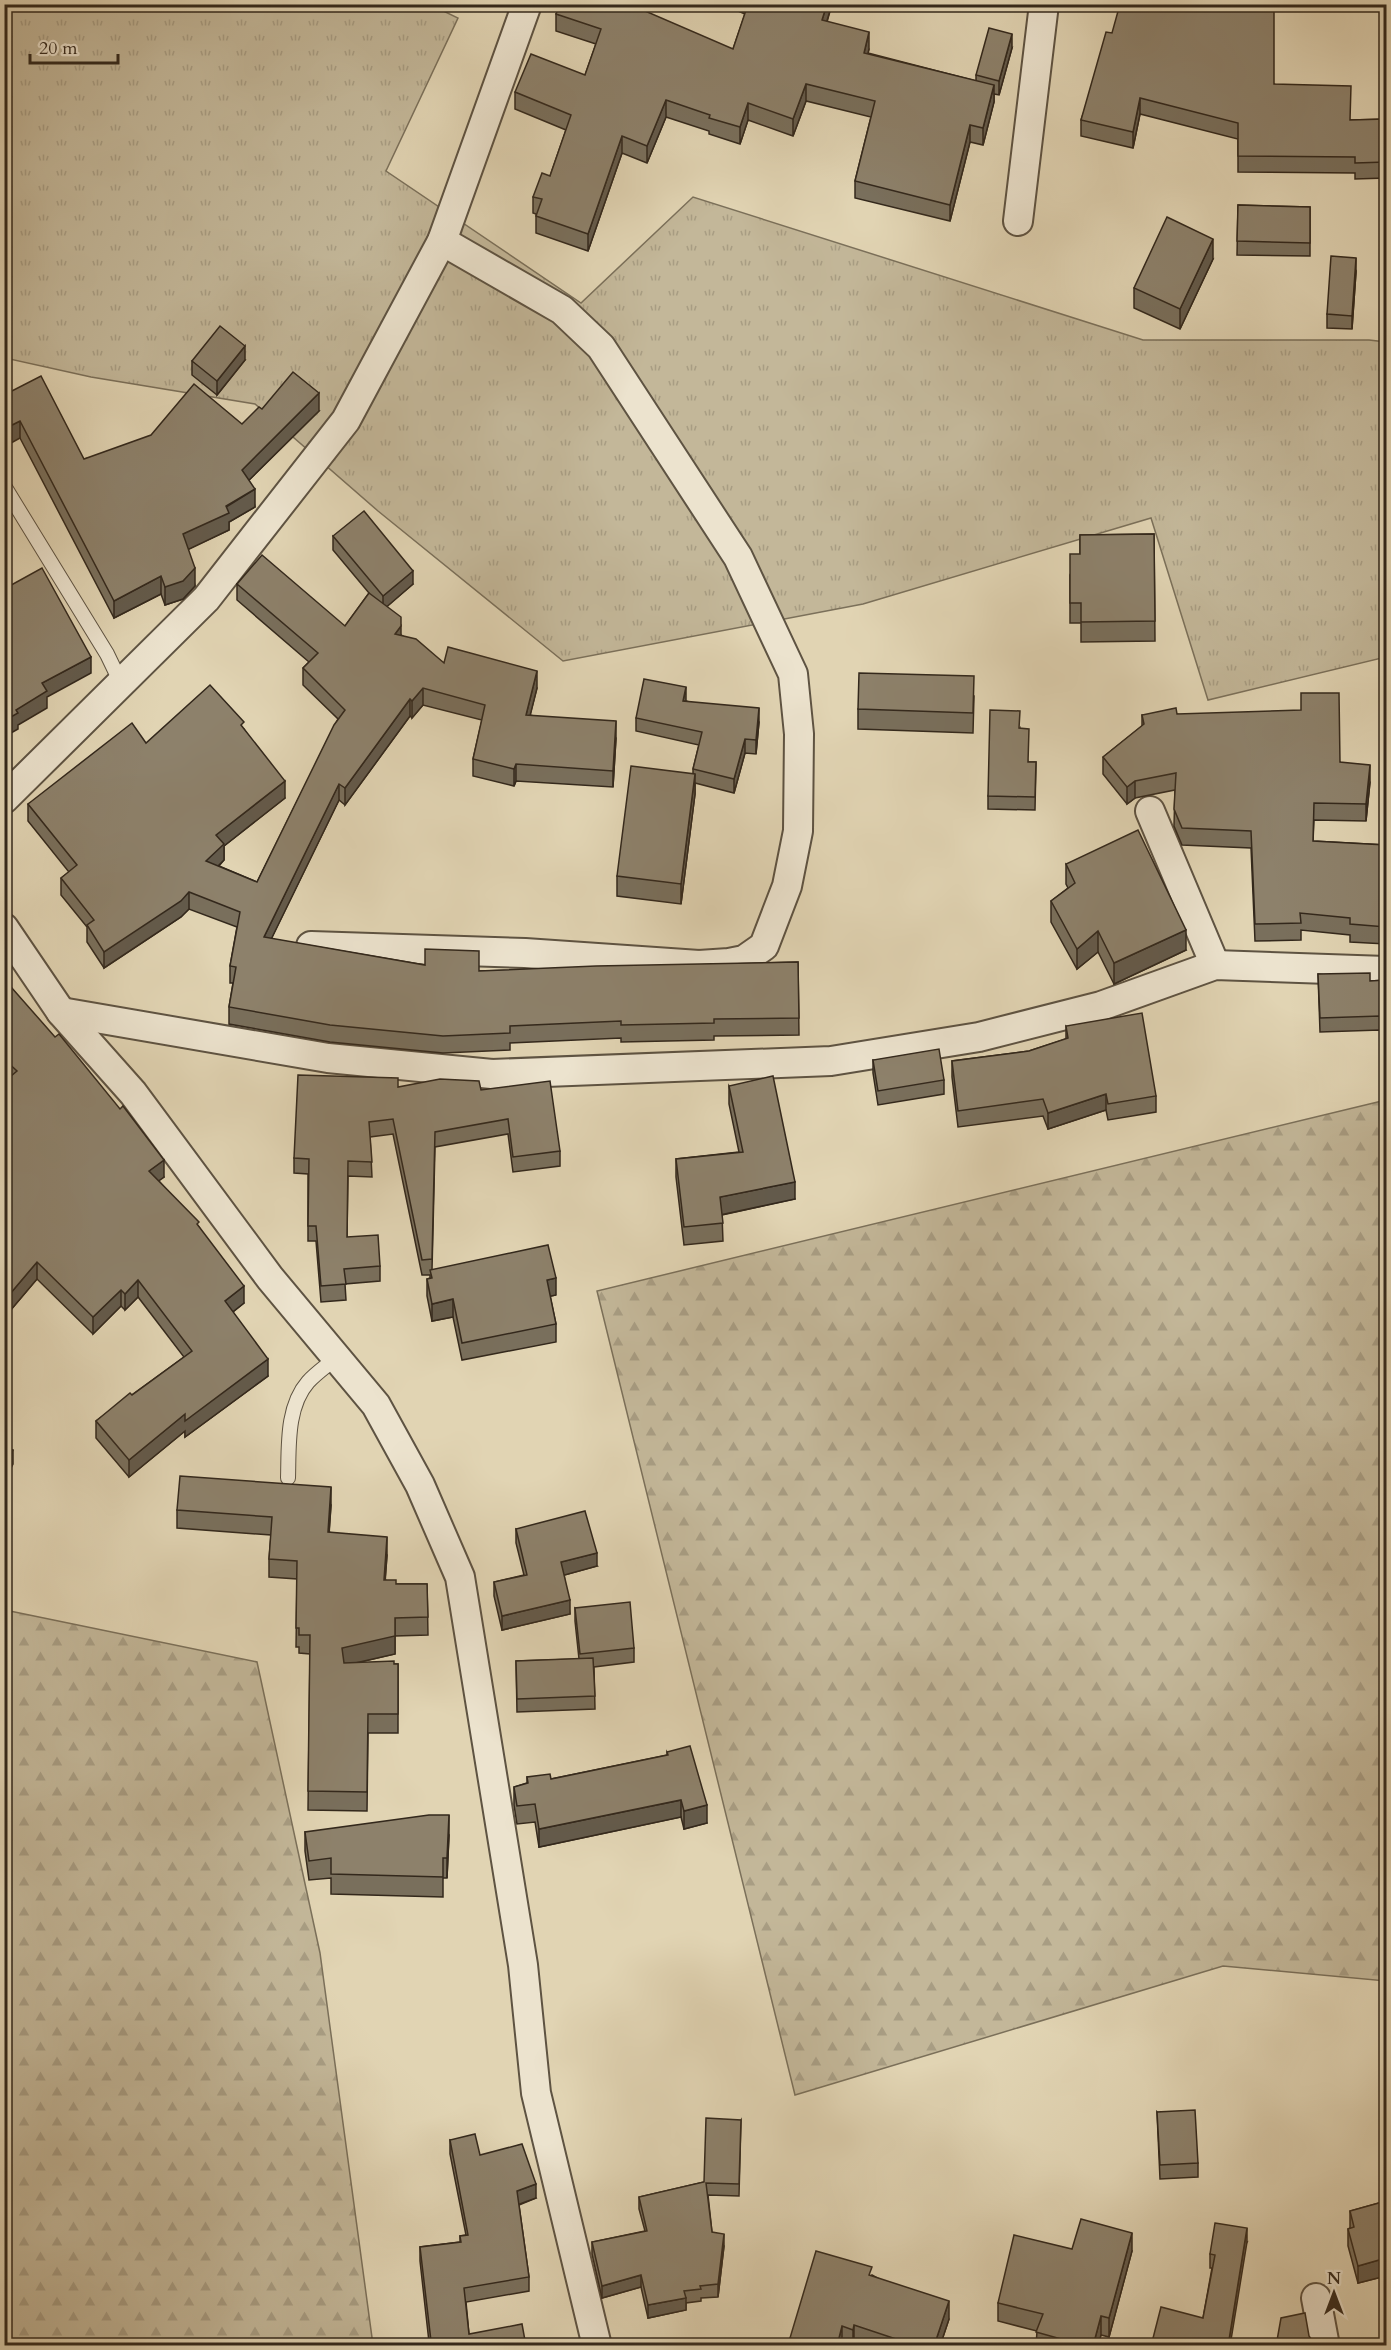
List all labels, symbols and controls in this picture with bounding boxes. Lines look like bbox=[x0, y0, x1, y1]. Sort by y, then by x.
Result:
scale bar bbox=[30, 27, 118, 65]
text: 20 m bbox=[39, 36, 78, 61]
north arrow bbox=[1304, 2263, 1364, 2323]
text: N bbox=[1327, 2268, 1341, 2290]

